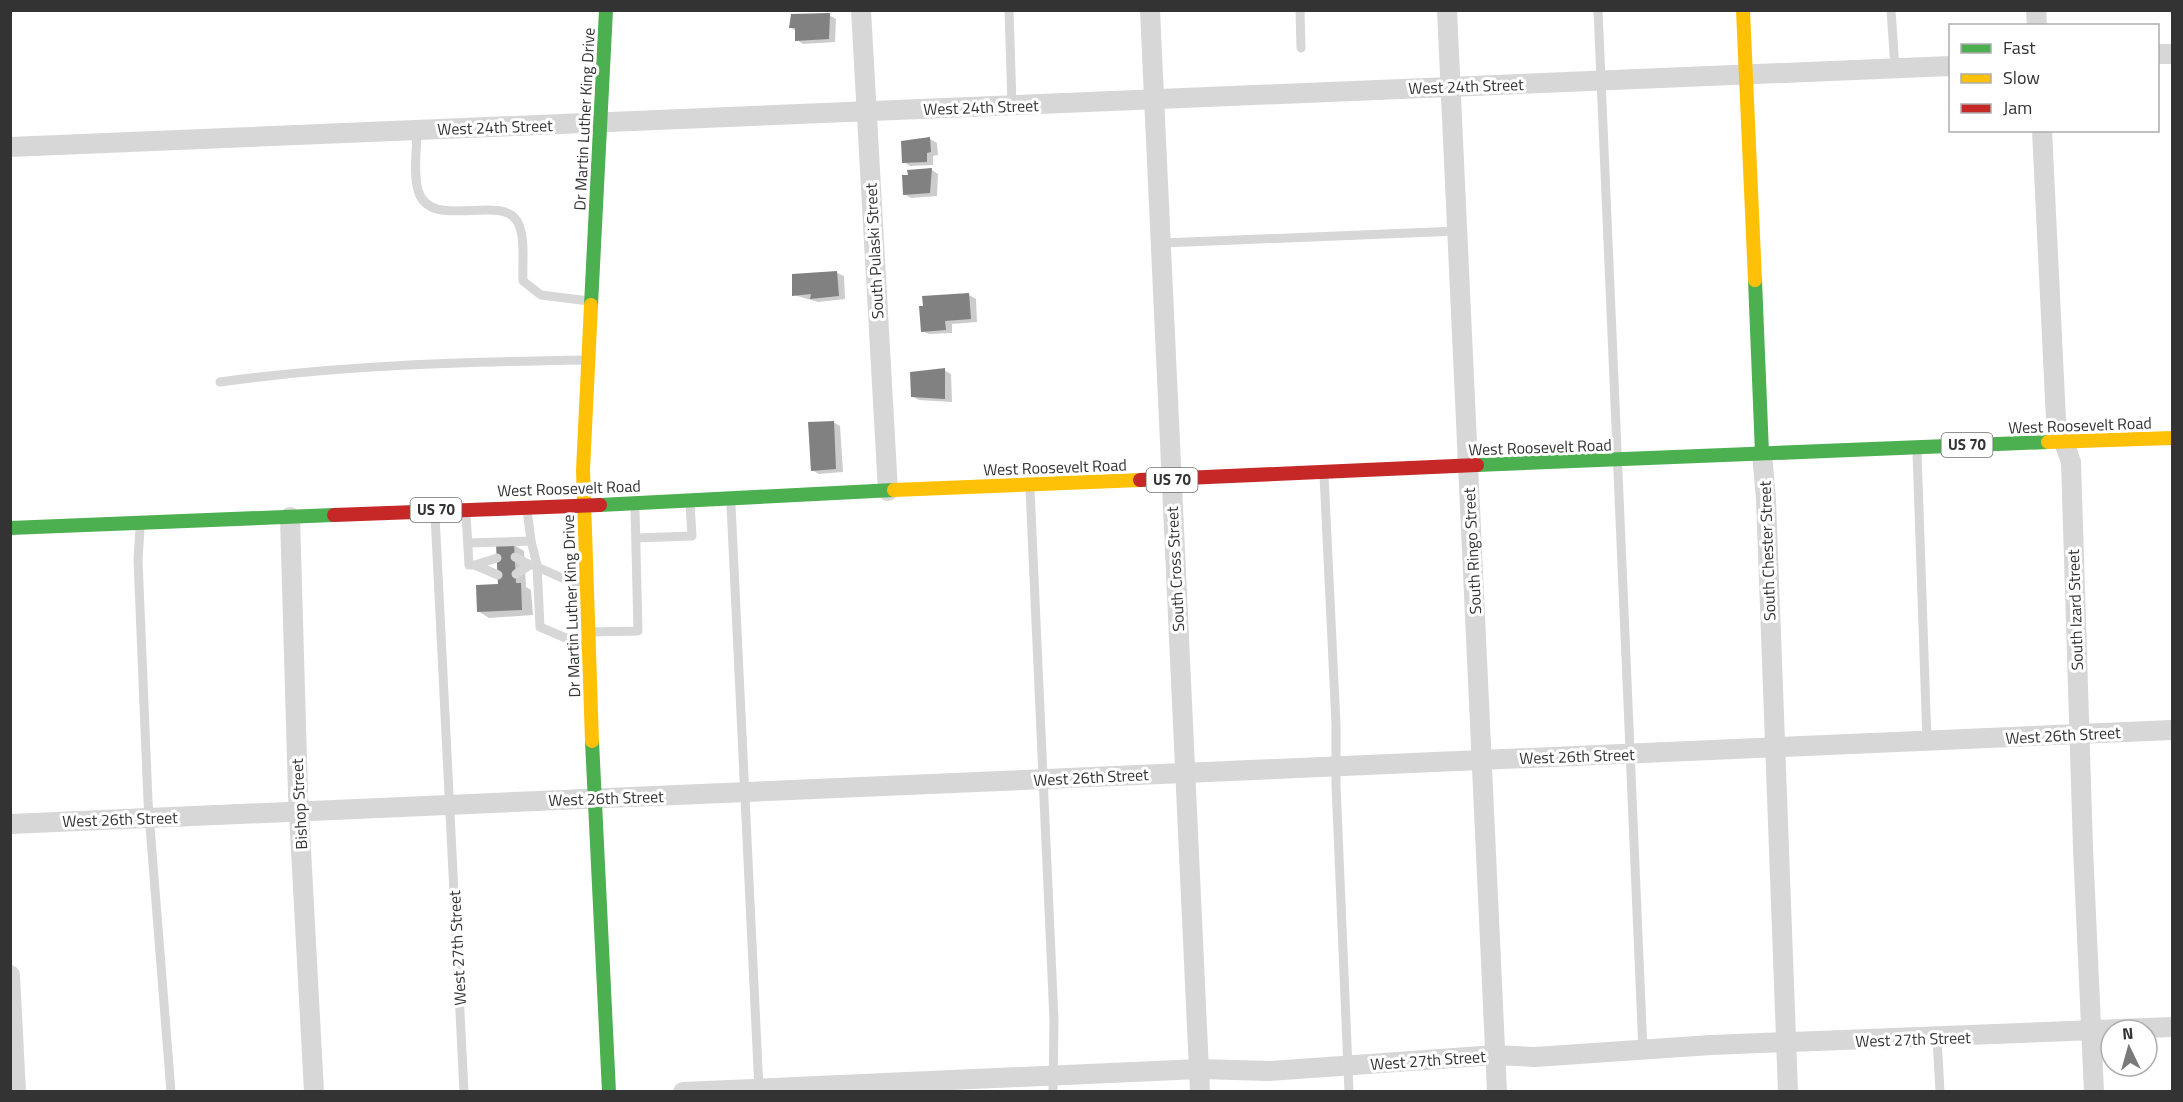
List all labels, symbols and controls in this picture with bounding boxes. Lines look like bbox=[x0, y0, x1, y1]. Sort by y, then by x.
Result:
legend bbox=[1949, 24, 2159, 132]
street label: Dr Martin Luther King Drive bbox=[567, 27, 601, 211]
text: Fast bbox=[2003, 34, 2036, 61]
text: Slow bbox=[2003, 64, 2040, 91]
street label: West 24th Street bbox=[1408, 72, 1524, 100]
street label: West 24th Street bbox=[923, 93, 1039, 121]
text: Jam bbox=[2003, 94, 2032, 121]
street label: West 24th Street bbox=[437, 113, 553, 141]
street label: South Pulaski Street bbox=[858, 182, 890, 320]
street label: West Roosevelt Road bbox=[2008, 411, 2152, 439]
street label: West Roosevelt Road bbox=[1468, 433, 1612, 461]
road number: US 70 bbox=[1942, 433, 1992, 457]
street label: West Roosevelt Road bbox=[983, 453, 1127, 481]
road number: US 70 bbox=[1146, 468, 1198, 492]
street label: West Roosevelt Road bbox=[497, 474, 641, 502]
street label: South Chester Street bbox=[1753, 480, 1781, 621]
street label: South Ringo Street bbox=[1457, 487, 1487, 615]
road number: US 70 bbox=[410, 498, 462, 522]
street label: South Cross Street bbox=[1160, 505, 1190, 632]
street label: Dr Martin Luther King Drive bbox=[556, 514, 586, 698]
street label: South Izard Street bbox=[2061, 549, 2089, 671]
street label: West 26th Street bbox=[2005, 720, 2122, 750]
street label: West 26th Street bbox=[1519, 742, 1635, 770]
street label: Bishop Street bbox=[285, 758, 313, 850]
street label: West 26th Street bbox=[1033, 762, 1150, 792]
street label: West 26th Street bbox=[548, 784, 664, 812]
street label: West 26th Street bbox=[62, 805, 178, 833]
street label: West 27th Street bbox=[442, 889, 472, 1006]
north arrow bbox=[2099, 1018, 2159, 1078]
text: N bbox=[2121, 1021, 2134, 1045]
street label: West 27th Street bbox=[1855, 1025, 1971, 1053]
street label: West 27th Street bbox=[1370, 1044, 1487, 1076]

